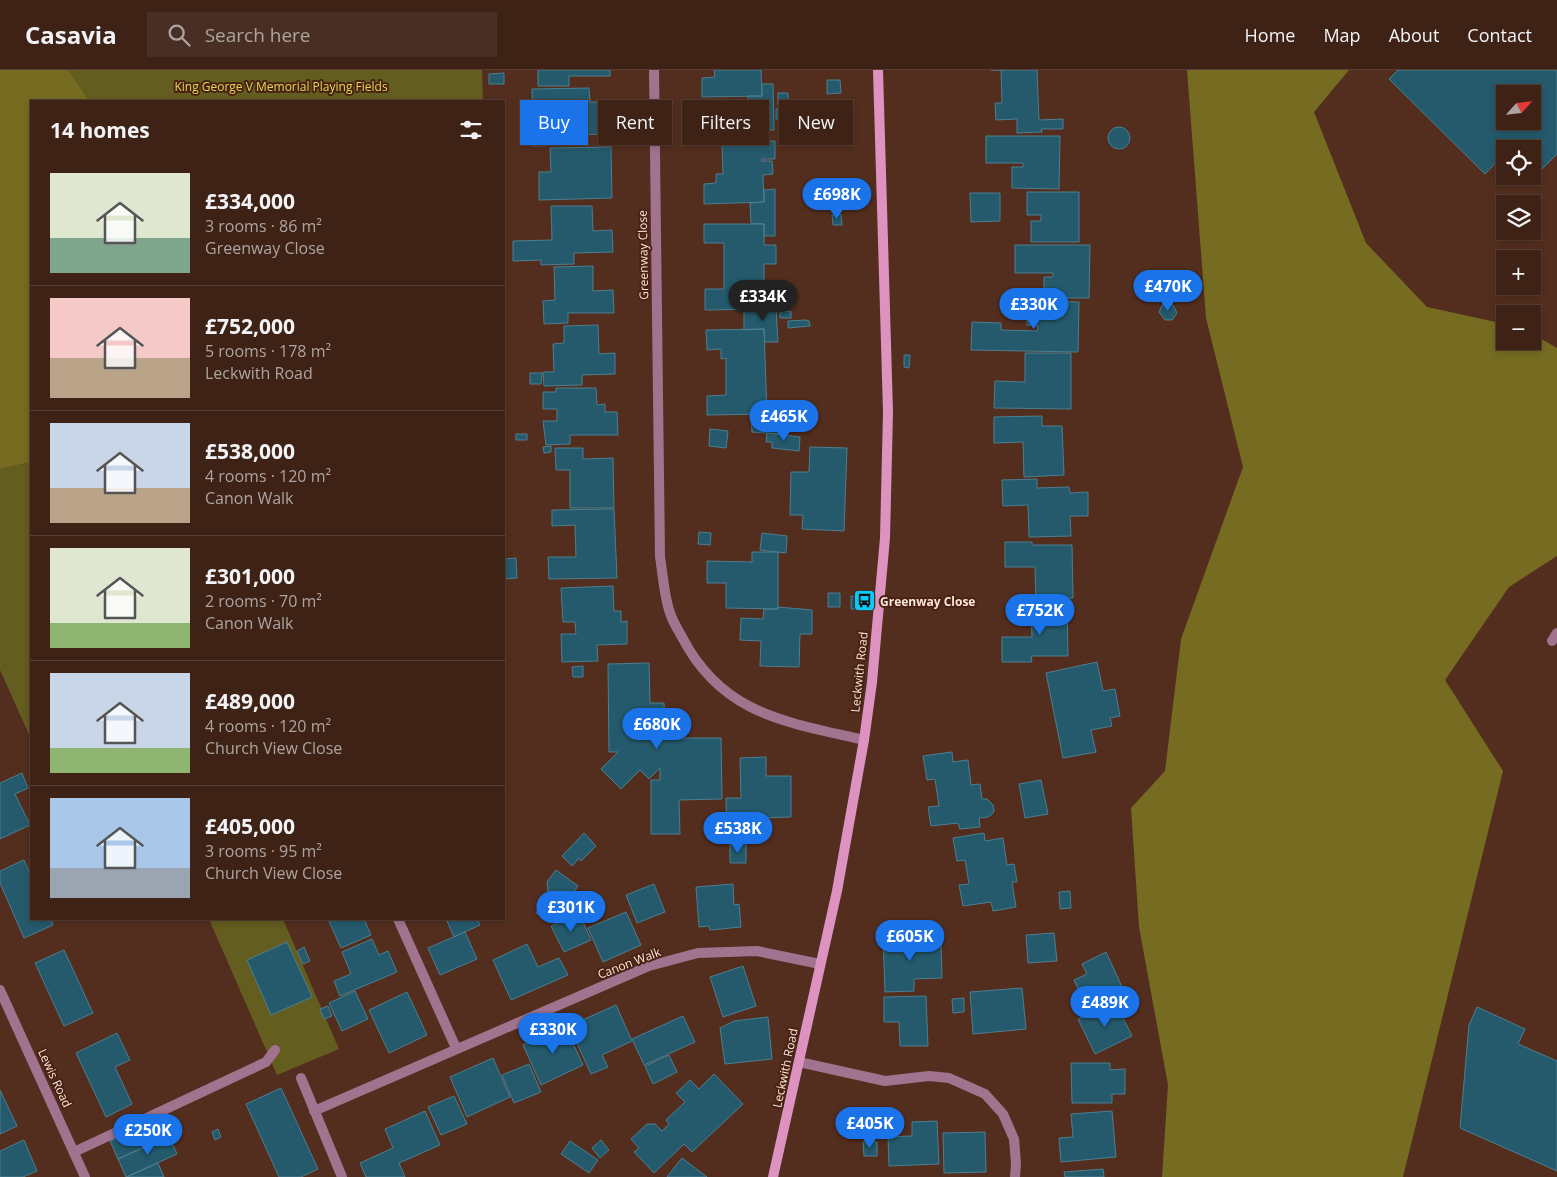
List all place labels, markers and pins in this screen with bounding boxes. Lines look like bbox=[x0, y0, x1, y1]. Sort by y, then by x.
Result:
pin: £698K bbox=[802, 178, 872, 220]
pin: £470K bbox=[1133, 270, 1203, 312]
pin: £334K bbox=[728, 280, 798, 322]
pin: £330K bbox=[999, 288, 1069, 330]
pin: £465K bbox=[749, 400, 819, 442]
bus stop icon: Greenway Close bbox=[852, 589, 876, 613]
place label: Greenway Close bbox=[880, 593, 975, 610]
pin: £752K bbox=[1005, 594, 1075, 636]
pin: £680K bbox=[622, 708, 692, 750]
pin: £538K bbox=[703, 812, 773, 854]
pin: £301K bbox=[536, 890, 606, 933]
pin: £605K bbox=[875, 920, 945, 962]
pin: £489K bbox=[1070, 986, 1140, 1028]
pin: £330K bbox=[518, 1012, 588, 1055]
pin: £405K bbox=[835, 1106, 905, 1149]
pin: £250K bbox=[113, 1114, 183, 1156]

